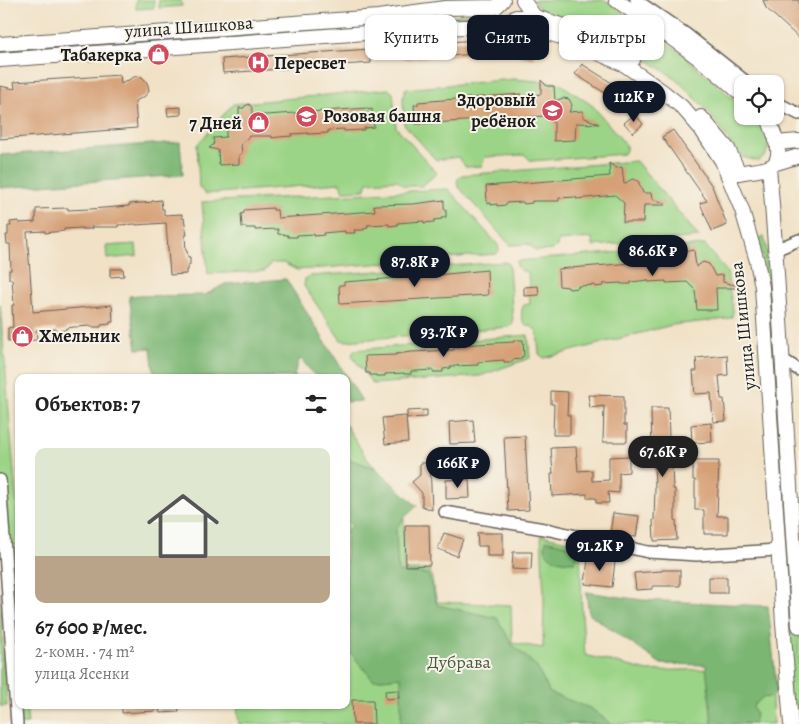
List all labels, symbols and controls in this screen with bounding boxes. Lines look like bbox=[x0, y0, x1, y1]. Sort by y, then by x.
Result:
street label: улица Шишкова bbox=[123, 10, 255, 44]
chip: Купить bbox=[365, 15, 457, 60]
chip: Снять bbox=[467, 15, 549, 60]
chip: Фильтры bbox=[559, 15, 664, 60]
place label: Табакерка bbox=[61, 43, 142, 67]
shop icon: Табакерка bbox=[146, 43, 170, 67]
hospital icon: Пересвет bbox=[246, 51, 270, 75]
place label: Пересвет bbox=[274, 51, 346, 75]
map controls bbox=[734, 75, 784, 125]
button: locate bbox=[734, 75, 784, 125]
pin: 112K ₽ bbox=[593, 80, 675, 123]
text: 112K ₽ bbox=[614, 86, 654, 108]
place label: Здоровый ребёнок bbox=[457, 88, 536, 133]
school or university icon: Здоровый ребёнок bbox=[540, 98, 564, 122]
school or university icon: Розовая башня bbox=[295, 104, 319, 128]
place label: Розовая башня bbox=[323, 104, 441, 128]
place label: 7 Дней bbox=[189, 111, 242, 135]
shop icon: 7 Дней bbox=[246, 111, 270, 135]
pin: 86.6K ₽ bbox=[607, 234, 699, 277]
text: 86.6K ₽ bbox=[629, 240, 677, 262]
pin: 87.8K ₽ bbox=[369, 246, 461, 288]
text: 87.8K ₽ bbox=[391, 251, 439, 273]
street label: улица Шишкова bbox=[724, 260, 762, 392]
pin: 93.7K ₽ bbox=[398, 316, 490, 358]
text: 93.7K ₽ bbox=[421, 321, 467, 343]
shop icon: Хмельник bbox=[11, 324, 35, 348]
place label: Хмельник bbox=[39, 324, 120, 348]
text: Объектов: 7 bbox=[35, 390, 140, 418]
icon: filters bbox=[302, 390, 330, 418]
pin: 67.6K ₽ bbox=[617, 436, 709, 478]
text: 67.6K ₽ bbox=[639, 441, 687, 463]
pin: 166K ₽ bbox=[417, 446, 499, 489]
text: 166K ₽ bbox=[437, 452, 479, 474]
icon: home bbox=[138, 481, 228, 571]
pin: 91.2K ₽ bbox=[554, 530, 646, 572]
text: 91.2K ₽ bbox=[577, 535, 623, 557]
text: 67 600 ₽/мес. bbox=[35, 613, 148, 641]
text: 2-комн. · 74 m² bbox=[35, 641, 135, 663]
park label: Дубрава bbox=[427, 650, 492, 674]
text: улица Ясенки bbox=[35, 663, 129, 685]

